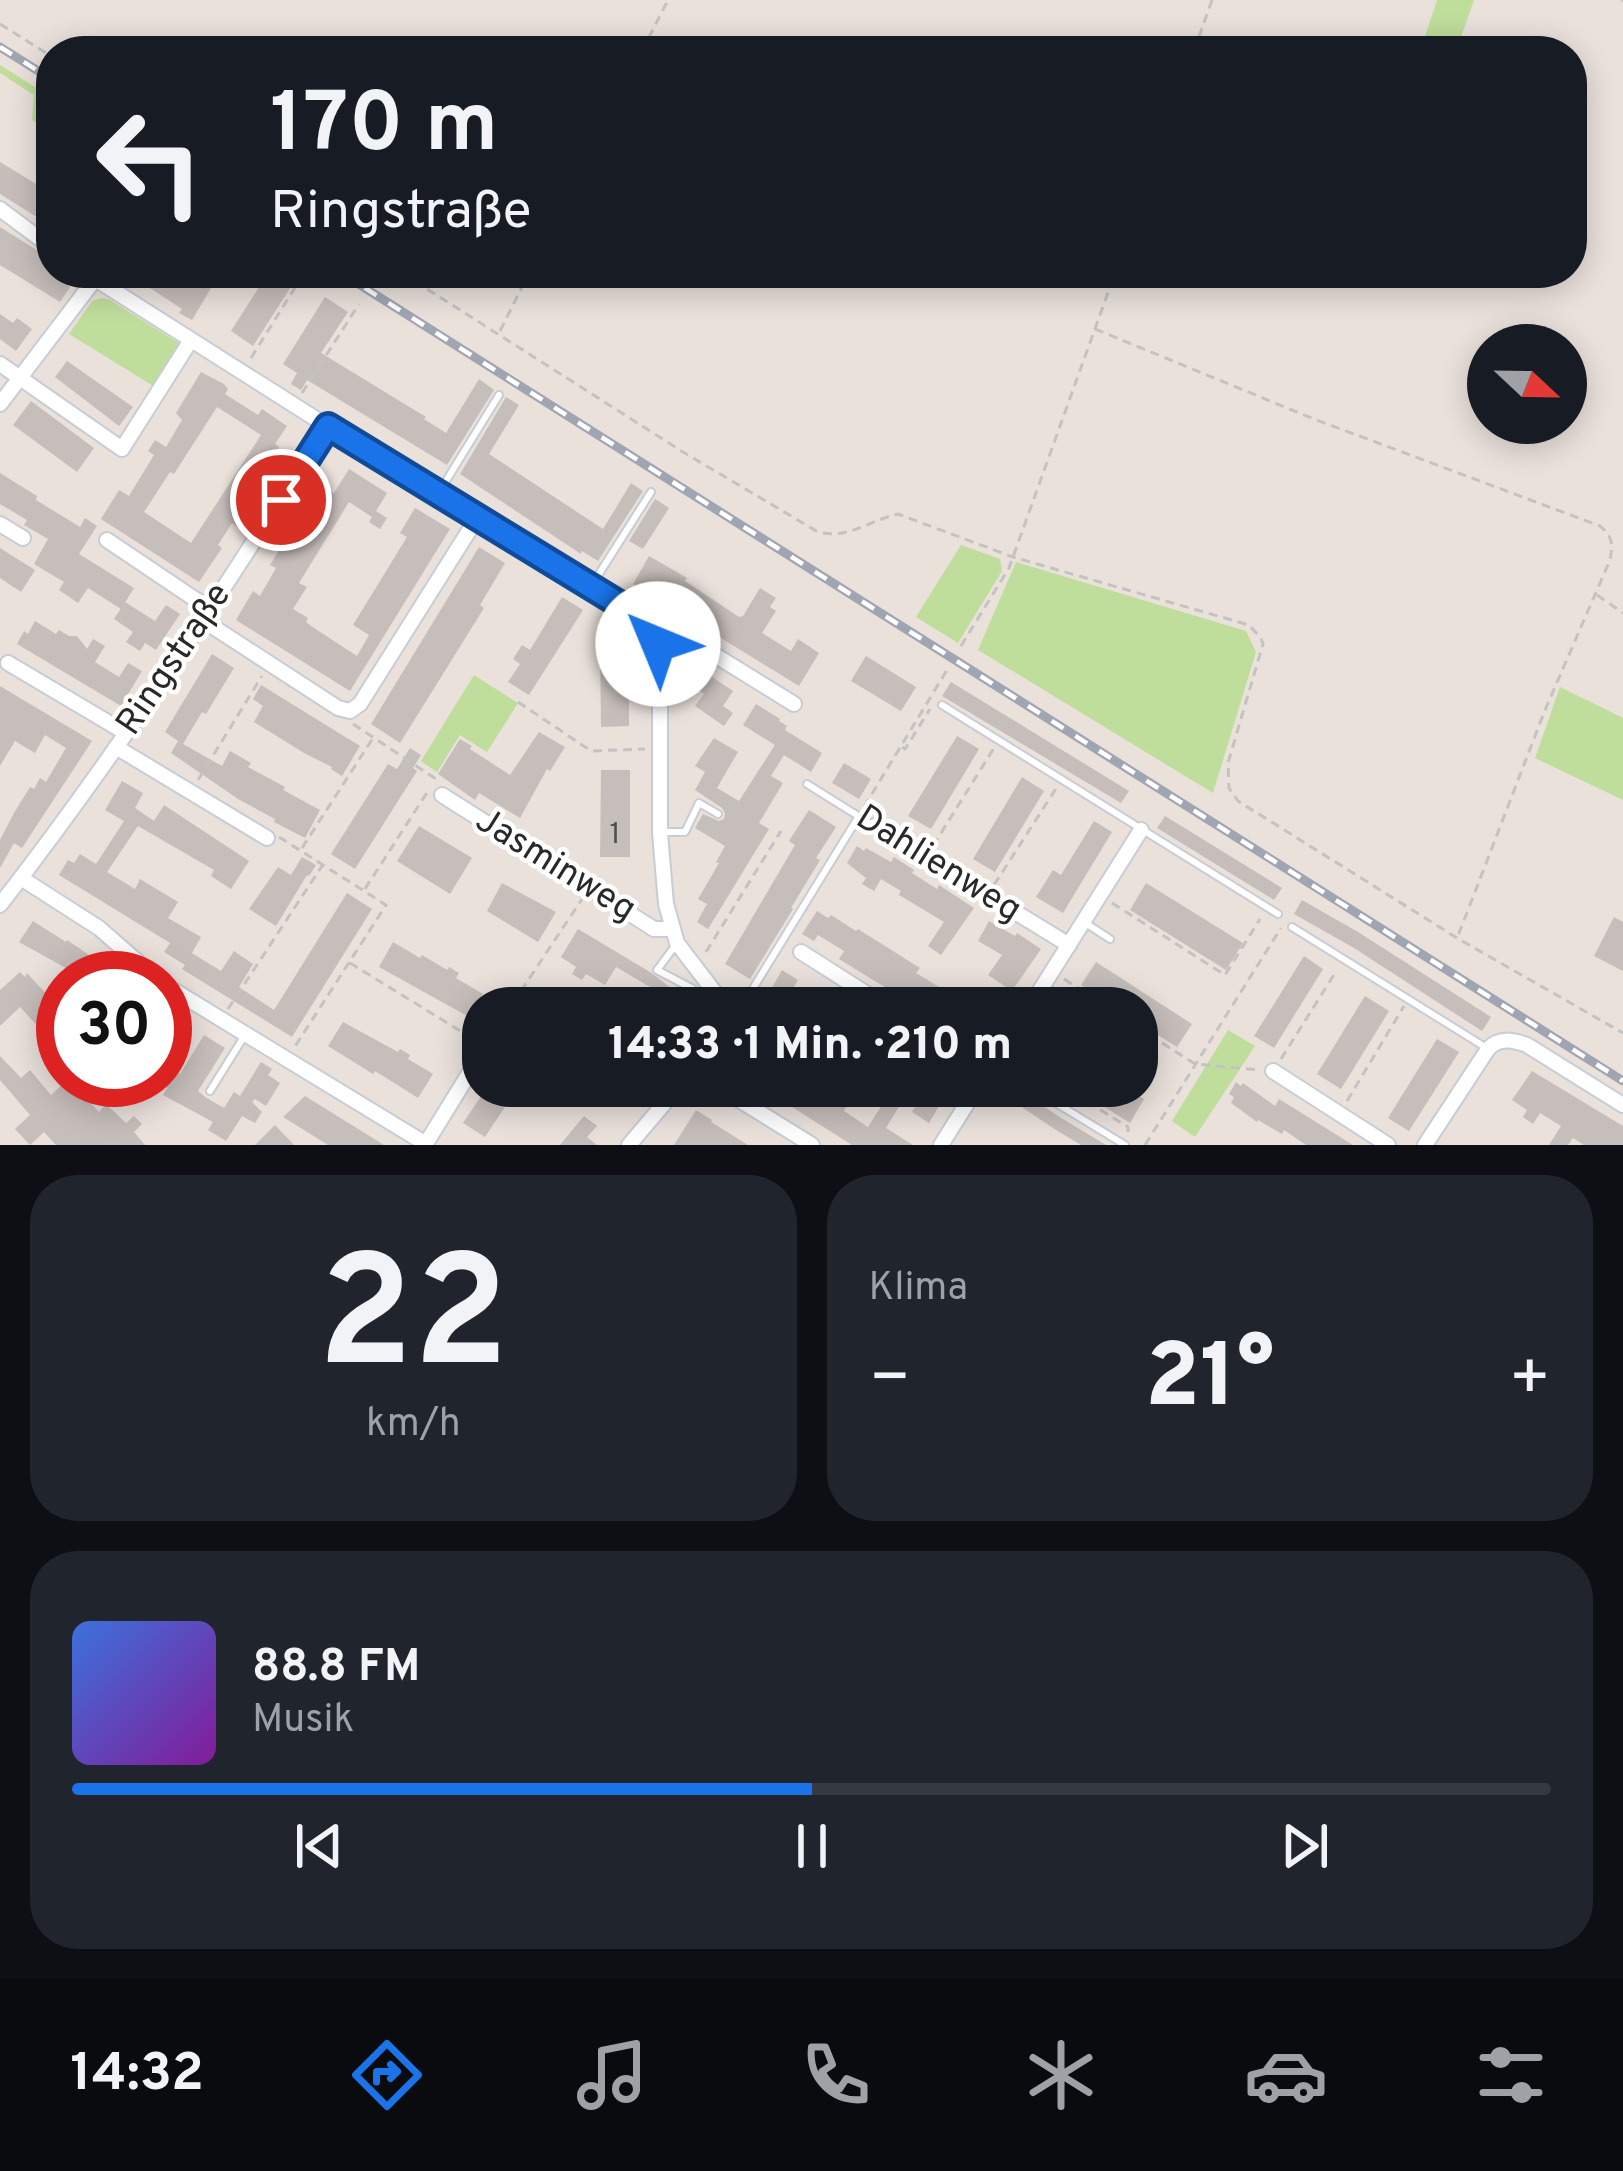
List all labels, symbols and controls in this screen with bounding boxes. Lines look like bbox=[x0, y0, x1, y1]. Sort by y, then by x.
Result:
text: 170 m bbox=[270, 75, 498, 181]
icon: left bbox=[72, 84, 228, 240]
text: Ringstraße bbox=[270, 179, 531, 248]
north arrow bbox=[1467, 324, 1587, 444]
map controls bbox=[1467, 324, 1587, 444]
pin bbox=[230, 449, 332, 551]
icon: arrive bbox=[248, 467, 314, 533]
street label: Ringstraße bbox=[107, 575, 243, 745]
position arrow bbox=[595, 581, 721, 707]
street label: Dahlienweg bbox=[847, 796, 1029, 934]
street label: Jasminweg bbox=[466, 799, 644, 933]
house number: 1 bbox=[609, 817, 621, 854]
speed limit sign: 30 bbox=[36, 951, 192, 1107]
text: 14:33 · 1 Min. · 210 m bbox=[608, 1018, 1012, 1075]
text: 22 bbox=[318, 1224, 509, 1422]
text: Klima bbox=[869, 1265, 968, 1314]
text: 21° bbox=[1145, 1325, 1274, 1438]
text: − bbox=[869, 1340, 911, 1423]
text: + bbox=[1508, 1340, 1551, 1423]
text: km/h bbox=[366, 1401, 461, 1450]
text: 88.8 FM bbox=[252, 1640, 420, 1697]
text: Musik bbox=[252, 1697, 354, 1746]
icon: previous bbox=[286, 1813, 352, 1879]
icon: pause bbox=[779, 1813, 845, 1879]
icon: next bbox=[1272, 1813, 1338, 1879]
icon: directions bbox=[345, 2033, 429, 2117]
icon: music bbox=[570, 2033, 654, 2117]
icon: phone bbox=[794, 2033, 878, 2117]
icon: climate bbox=[1019, 2033, 1103, 2117]
icon: car bbox=[1244, 2033, 1328, 2117]
icon: filters bbox=[1469, 2033, 1553, 2117]
text: 14:32 bbox=[70, 2041, 204, 2110]

